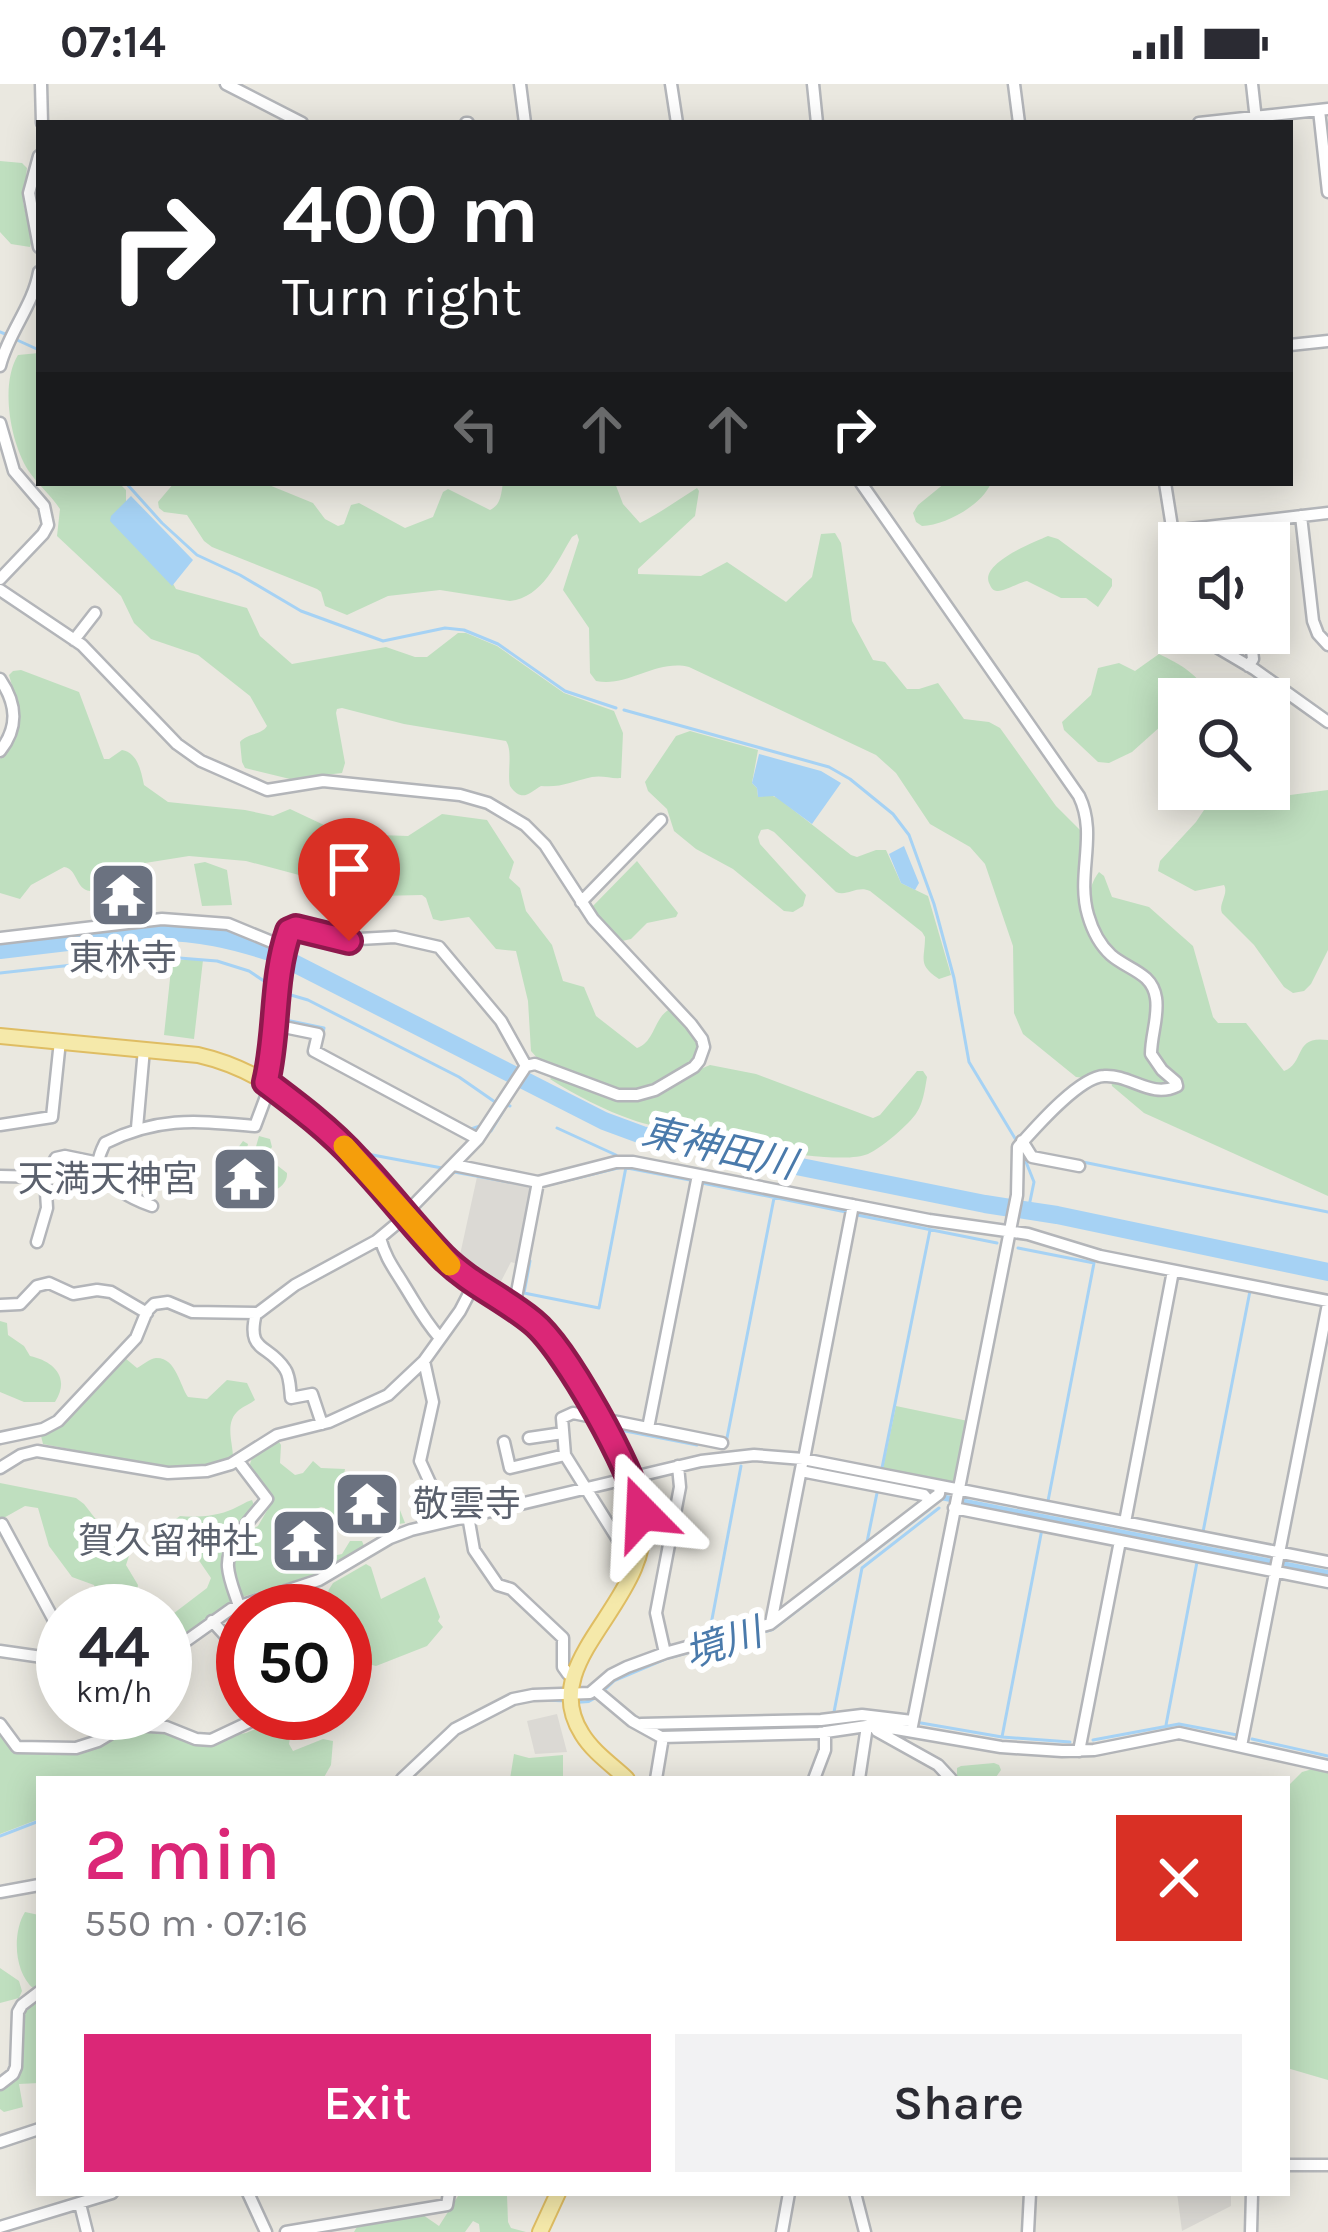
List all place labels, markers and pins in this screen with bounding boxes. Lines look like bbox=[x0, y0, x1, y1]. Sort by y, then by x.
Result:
pin bbox=[298, 818, 400, 941]
temple icon: 東林寺 bbox=[88, 860, 158, 930]
place label: 東林寺 bbox=[69, 937, 177, 979]
temple icon: 天満天神宮 bbox=[210, 1144, 280, 1214]
place label: 天満天神宮 bbox=[18, 1158, 198, 1200]
temple icon: 敬雲寺 bbox=[332, 1469, 402, 1539]
place label: 敬雲寺 bbox=[413, 1483, 521, 1525]
temple icon: 賀久留神社 bbox=[269, 1506, 339, 1576]
place label: 賀久留神社 bbox=[78, 1520, 258, 1562]

